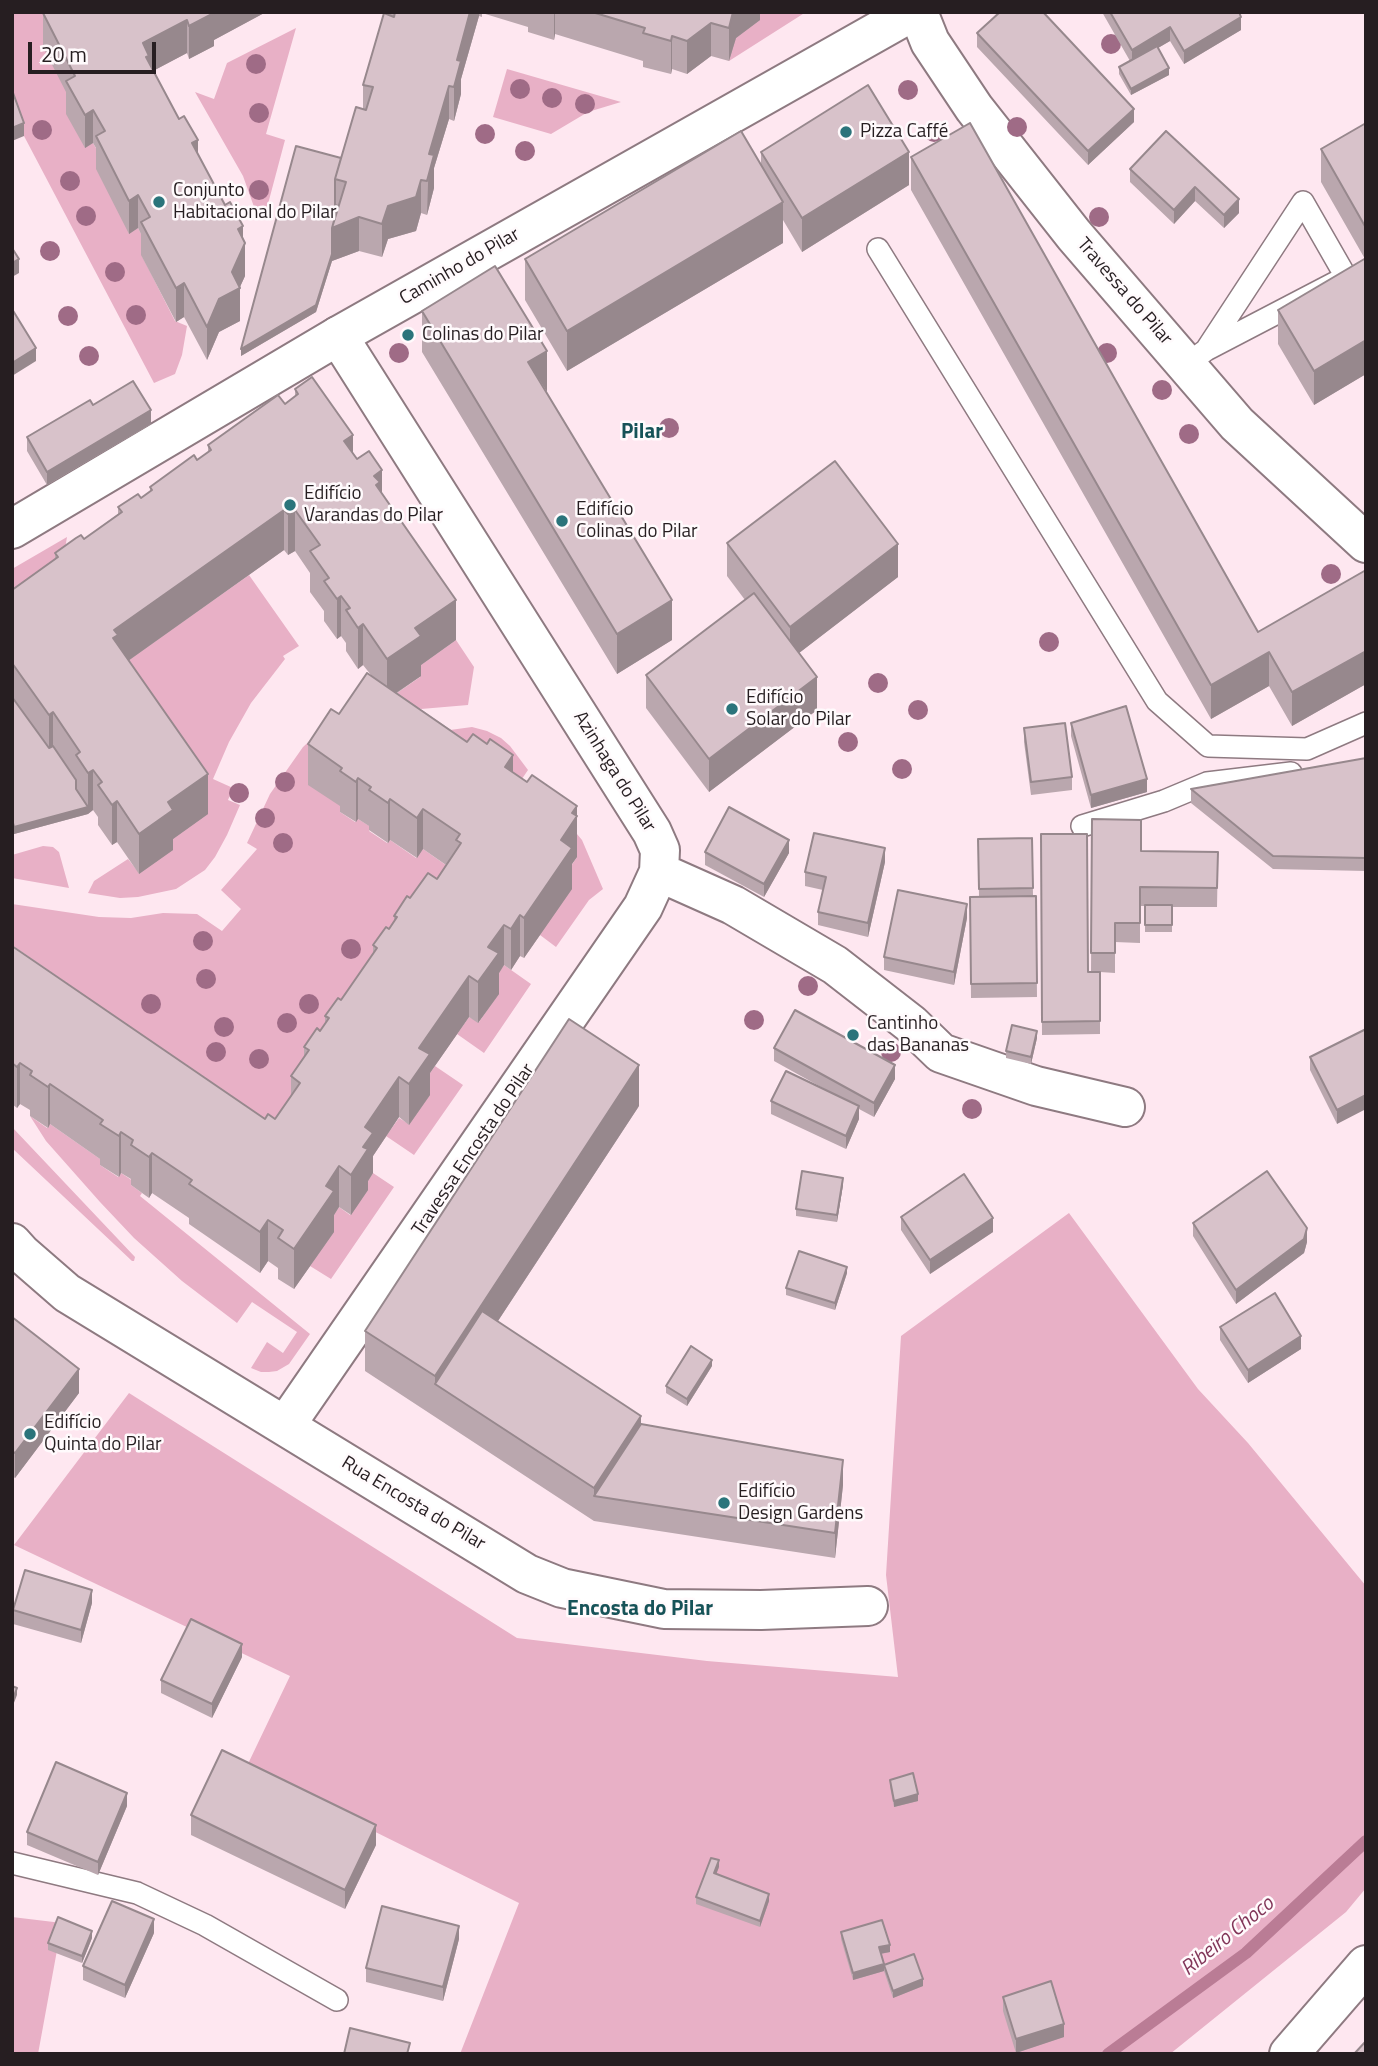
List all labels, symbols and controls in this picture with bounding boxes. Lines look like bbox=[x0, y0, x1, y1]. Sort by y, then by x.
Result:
scale bar bbox=[32, 28, 159, 72]
text: 20 m bbox=[41, 38, 87, 70]
place label: Pizza Caffé bbox=[860, 121, 948, 143]
marker: Pizza Caffé bbox=[838, 124, 854, 140]
place label: Conjunto Habitacional do Pilar bbox=[173, 180, 337, 224]
marker: Conjunto Habitacional do Pilar bbox=[151, 194, 167, 210]
street label: Caminho do Pilar bbox=[396, 223, 524, 311]
street label: Travessa do Pilar bbox=[1071, 234, 1177, 350]
place label: Colinas do Pilar bbox=[422, 324, 544, 346]
marker: Colinas do Pilar bbox=[400, 327, 416, 343]
district label: Pilar bbox=[621, 420, 663, 446]
place label: Edifício Varandas do Pilar bbox=[304, 483, 443, 527]
marker: Edifício Varandas do Pilar bbox=[282, 497, 298, 513]
place label: Edifício Colinas do Pilar bbox=[576, 499, 698, 543]
marker: Edifício Colinas do Pilar bbox=[554, 513, 570, 529]
place label: Edifício Solar do Pilar bbox=[746, 687, 851, 731]
marker: Edifício Solar do Pilar bbox=[724, 701, 740, 717]
street label: Azinhaga do Pilar bbox=[568, 708, 660, 836]
place label: Cantinho das Bananas bbox=[867, 1013, 969, 1057]
marker: Cantinho das Bananas bbox=[845, 1027, 861, 1043]
street label: Travessa Encosta do Pilar bbox=[408, 1060, 540, 1240]
place label: Edifício Quinta do Pilar bbox=[44, 1412, 161, 1456]
marker: Edifício Quinta do Pilar bbox=[22, 1426, 38, 1442]
street label: Rua Encosta do Pilar bbox=[337, 1452, 489, 1556]
place label: Edifício Design Gardens bbox=[738, 1481, 863, 1525]
marker: Edifício Design Gardens bbox=[716, 1495, 732, 1511]
district label: Encosta do Pilar bbox=[567, 1597, 713, 1623]
water label: Ribeiro Choco bbox=[1176, 1892, 1280, 1982]

